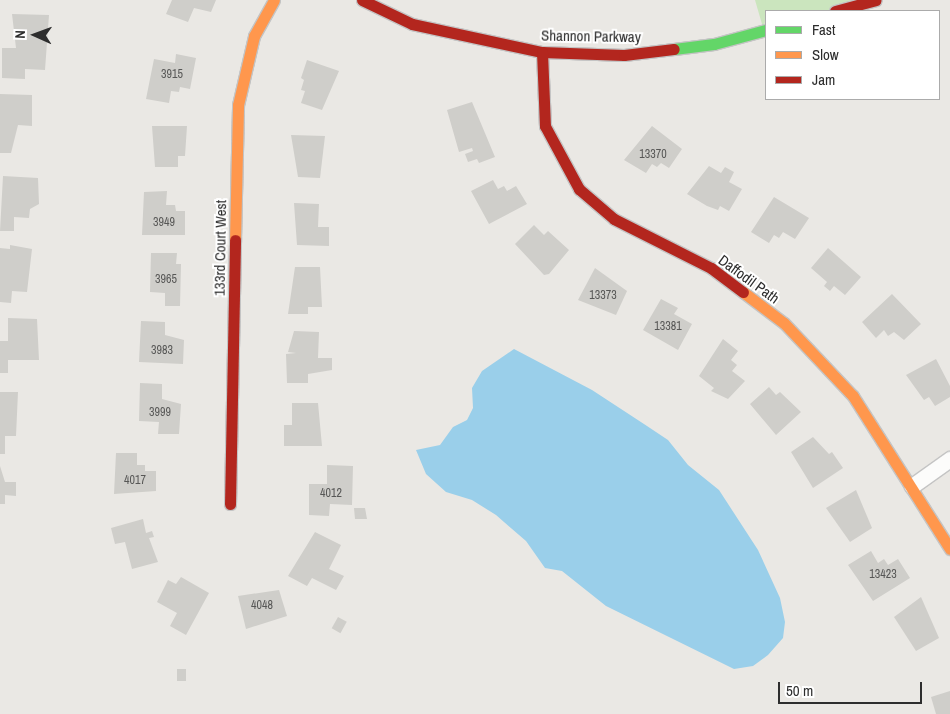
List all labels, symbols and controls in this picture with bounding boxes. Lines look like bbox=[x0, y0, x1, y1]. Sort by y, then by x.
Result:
north arrow bbox=[10, 10, 60, 60]
legend bbox=[765, 10, 940, 100]
text: Fast bbox=[812, 19, 835, 40]
street label: Shannon Parkway bbox=[541, 26, 641, 46]
text: N bbox=[11, 30, 29, 39]
text: Slow bbox=[812, 44, 839, 65]
house number: 3915 bbox=[161, 68, 183, 82]
text: Jam bbox=[812, 69, 835, 90]
house number: 13370 bbox=[639, 148, 667, 162]
street label: 133rd Court West bbox=[210, 200, 230, 296]
house number: 3949 bbox=[153, 216, 175, 230]
street label: Daffodil Path bbox=[715, 251, 783, 307]
house number: 3965 bbox=[155, 273, 177, 287]
house number: 13373 bbox=[589, 289, 617, 303]
house number: 13381 bbox=[654, 320, 682, 334]
house number: 3983 bbox=[151, 344, 173, 358]
house number: 3999 bbox=[149, 406, 171, 420]
house number: 4017 bbox=[124, 474, 146, 488]
house number: 4012 bbox=[320, 487, 342, 501]
house number: 13423 bbox=[869, 568, 897, 582]
house number: 4048 bbox=[251, 599, 273, 613]
scale bar bbox=[780, 672, 924, 704]
text: 50 m bbox=[786, 680, 813, 701]

